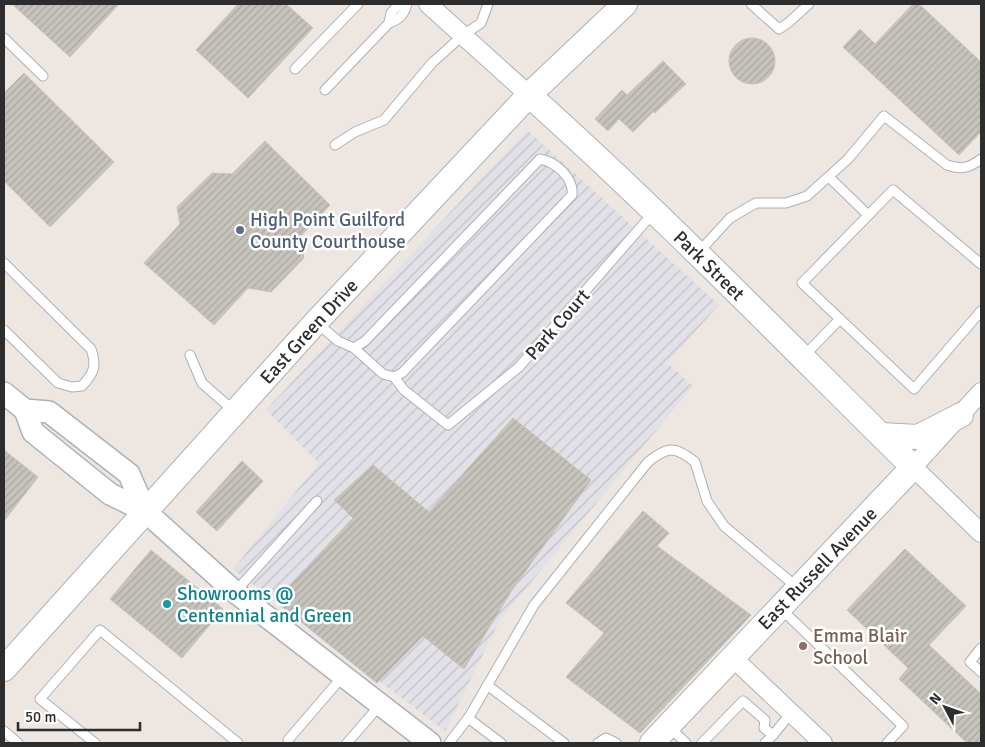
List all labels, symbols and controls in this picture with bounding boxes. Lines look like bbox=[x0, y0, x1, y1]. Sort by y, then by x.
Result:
place label: High Point Guilford County Courthouse bbox=[250, 208, 406, 254]
marker: High Point Guilford County Courthouse bbox=[234, 224, 246, 236]
street label: Park Street bbox=[668, 226, 750, 306]
street label: East Green Drive bbox=[255, 274, 364, 389]
street label: Park Court bbox=[520, 284, 595, 365]
street label: East Russell Avenue bbox=[753, 502, 882, 635]
place label: Showrooms @ Centennial and Green bbox=[177, 582, 352, 628]
marker: Showrooms @ Centennial and Green bbox=[161, 598, 173, 610]
place label: Emma Blair School bbox=[813, 624, 907, 670]
marker: Emma Blair School bbox=[797, 640, 809, 652]
north arrow bbox=[920, 682, 970, 732]
text: N bbox=[926, 690, 945, 708]
scale bar bbox=[18, 700, 140, 732]
text: 50 m bbox=[25, 708, 56, 726]

